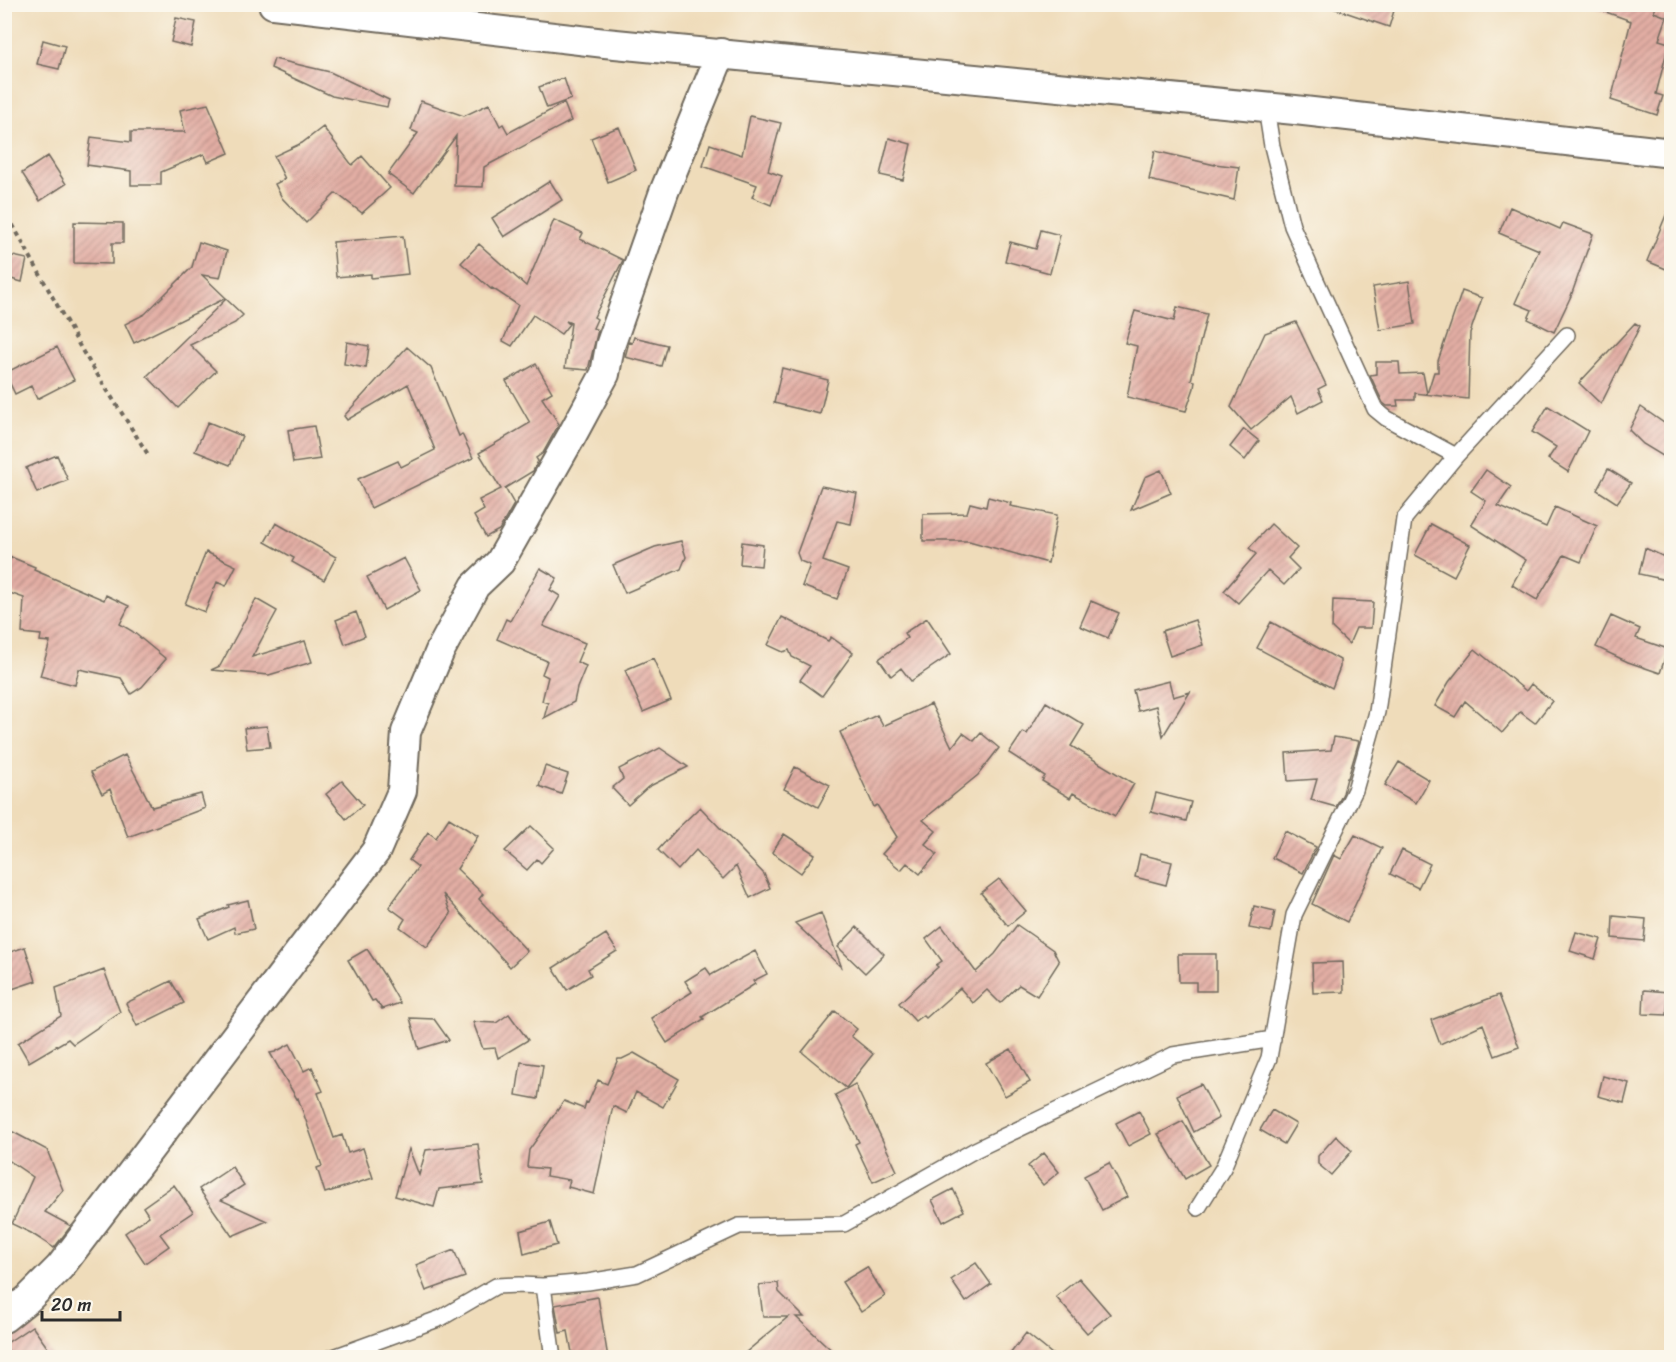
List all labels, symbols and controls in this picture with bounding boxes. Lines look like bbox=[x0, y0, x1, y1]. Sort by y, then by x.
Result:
scale bar bbox=[42, 1284, 120, 1322]
text: 20 m bbox=[51, 1289, 91, 1321]

